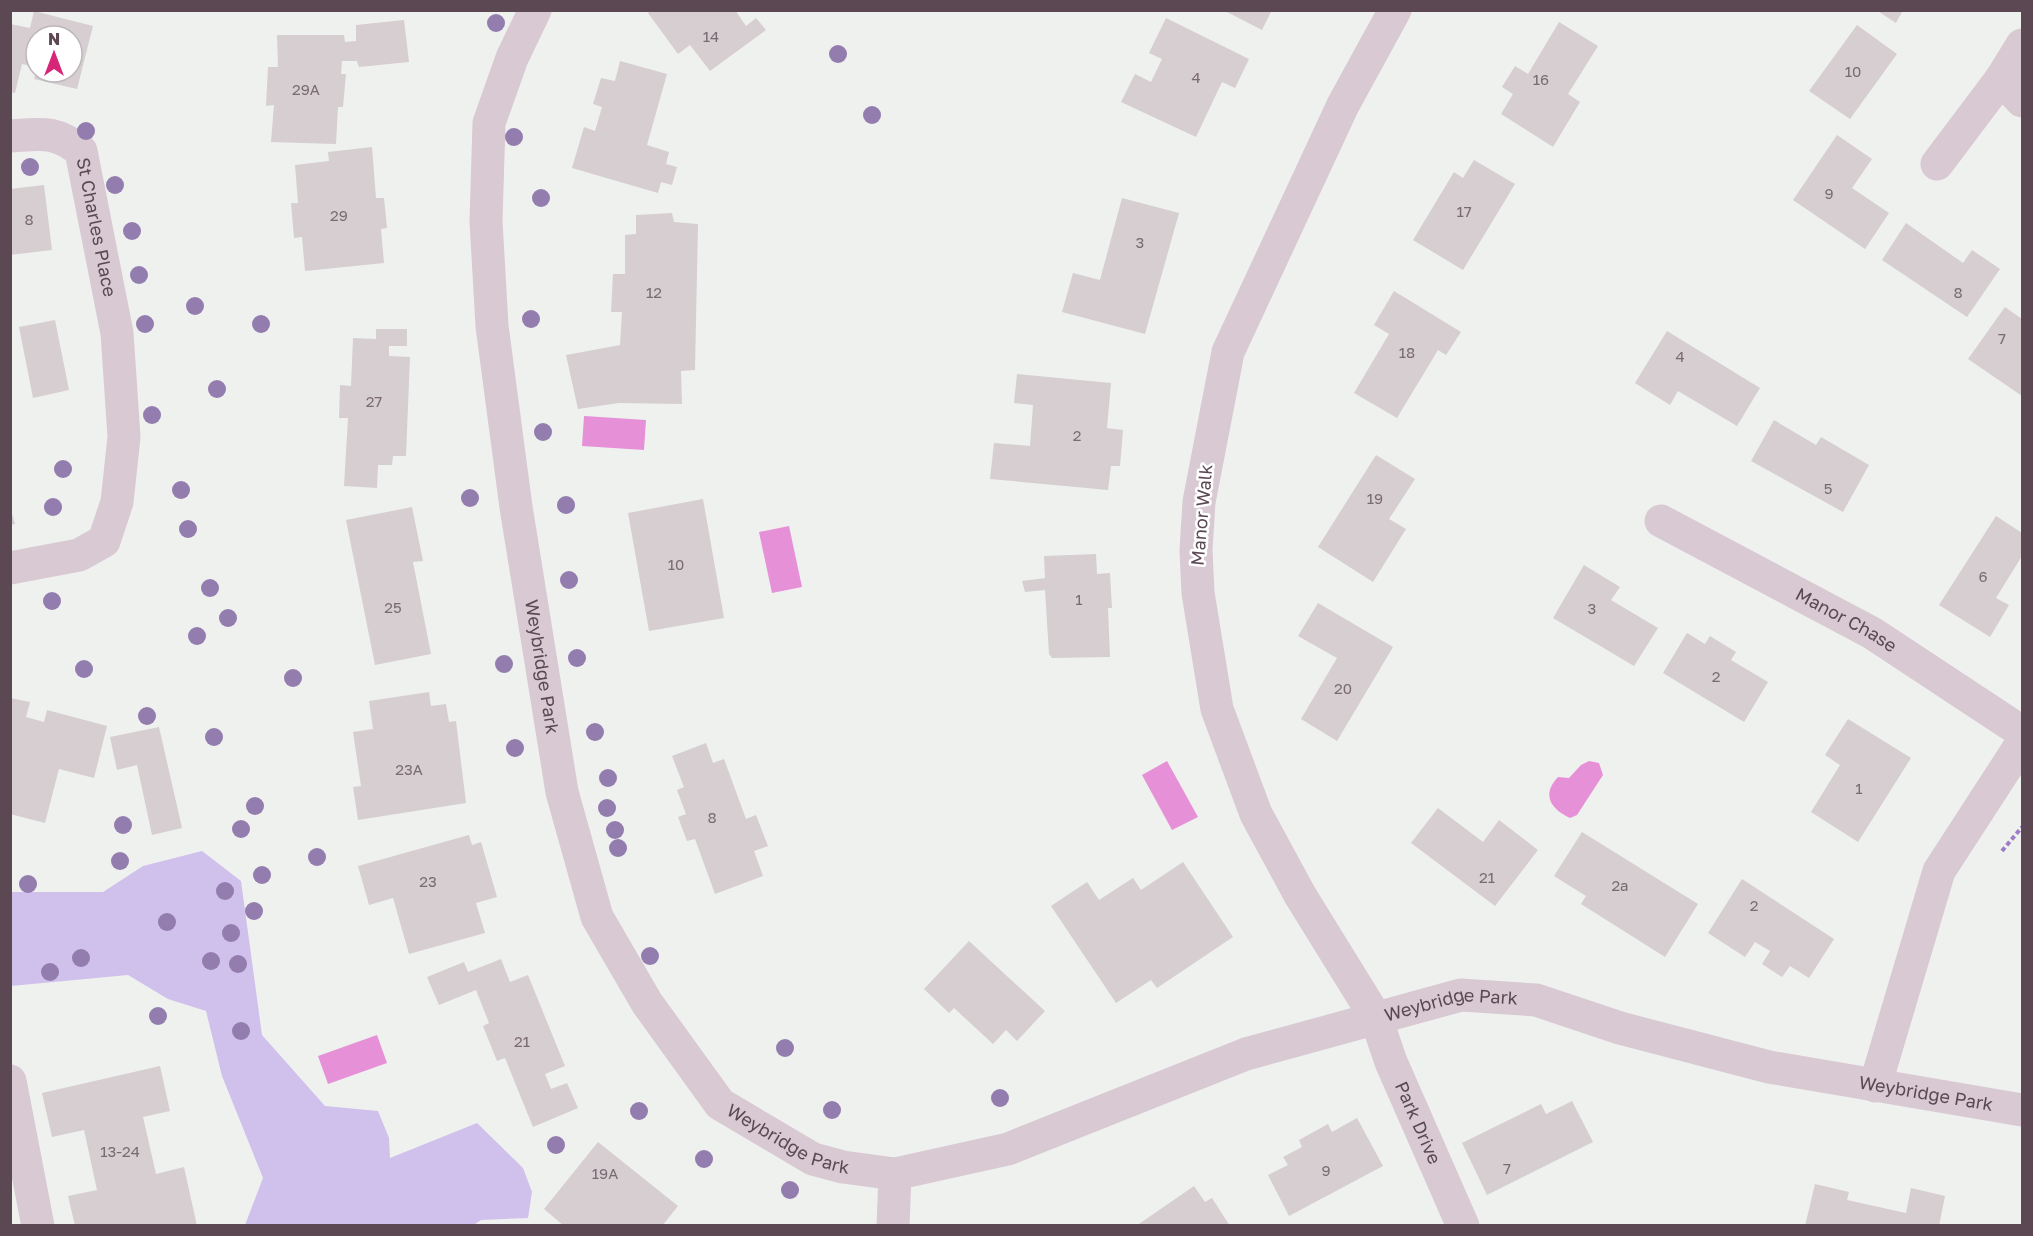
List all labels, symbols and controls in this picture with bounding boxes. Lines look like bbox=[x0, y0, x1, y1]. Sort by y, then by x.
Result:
north arrow bbox=[24, 24, 84, 84]
house number: 14 bbox=[703, 27, 719, 45]
text: N bbox=[48, 29, 60, 49]
house number: 10 bbox=[1845, 62, 1861, 80]
house number: 4 bbox=[1191, 68, 1201, 86]
house number: 16 bbox=[1533, 70, 1549, 88]
house number: 29A bbox=[292, 80, 320, 98]
street label: St Charles Place bbox=[73, 156, 122, 299]
house number: 9 bbox=[1824, 184, 1834, 202]
house number: 17 bbox=[1456, 202, 1472, 220]
house number: 29 bbox=[330, 206, 348, 224]
house number: 8 bbox=[24, 210, 34, 228]
house number: 3 bbox=[1136, 233, 1144, 251]
house number: 12 bbox=[646, 283, 662, 301]
house number: 8 bbox=[1953, 283, 1963, 301]
house number: 7 bbox=[1998, 329, 2006, 347]
house number: 18 bbox=[1399, 343, 1415, 361]
house number: 4 bbox=[1675, 347, 1685, 365]
house number: 27 bbox=[366, 392, 382, 410]
house number: 2 bbox=[1073, 426, 1081, 444]
street label: Manor Walk bbox=[1186, 463, 1216, 567]
house number: 5 bbox=[1824, 479, 1832, 497]
house number: 19 bbox=[1367, 489, 1383, 507]
house number: 10 bbox=[668, 555, 684, 573]
house number: 6 bbox=[1978, 567, 1988, 585]
street label: Manor Chase bbox=[1792, 582, 1901, 656]
house number: 1 bbox=[1075, 590, 1083, 608]
house number: 25 bbox=[384, 598, 402, 616]
street label: Weybridge Park bbox=[521, 598, 564, 736]
house number: 3 bbox=[1588, 599, 1596, 617]
house number: 2 bbox=[1712, 667, 1720, 685]
house number: 20 bbox=[1334, 679, 1352, 697]
house number: 23A bbox=[395, 760, 423, 778]
house number: 1 bbox=[1855, 779, 1863, 797]
house number: 8 bbox=[707, 808, 717, 826]
house number: 21 bbox=[1479, 868, 1495, 886]
house number: 23 bbox=[419, 872, 437, 890]
house number: 2a bbox=[1611, 876, 1629, 894]
house number: 2 bbox=[1750, 896, 1758, 914]
street label: Weybridge Park bbox=[1382, 983, 1518, 1026]
house number: 21 bbox=[514, 1032, 530, 1050]
street label: Weybridge Park bbox=[1857, 1070, 1995, 1115]
street label: Park Drive bbox=[1391, 1078, 1446, 1167]
street label: Weybridge Park bbox=[723, 1099, 851, 1178]
house number: 13-24 bbox=[100, 1142, 140, 1160]
house number: 7 bbox=[1503, 1159, 1511, 1177]
house number: 9 bbox=[1321, 1161, 1331, 1179]
house number: 19A bbox=[592, 1164, 618, 1182]

